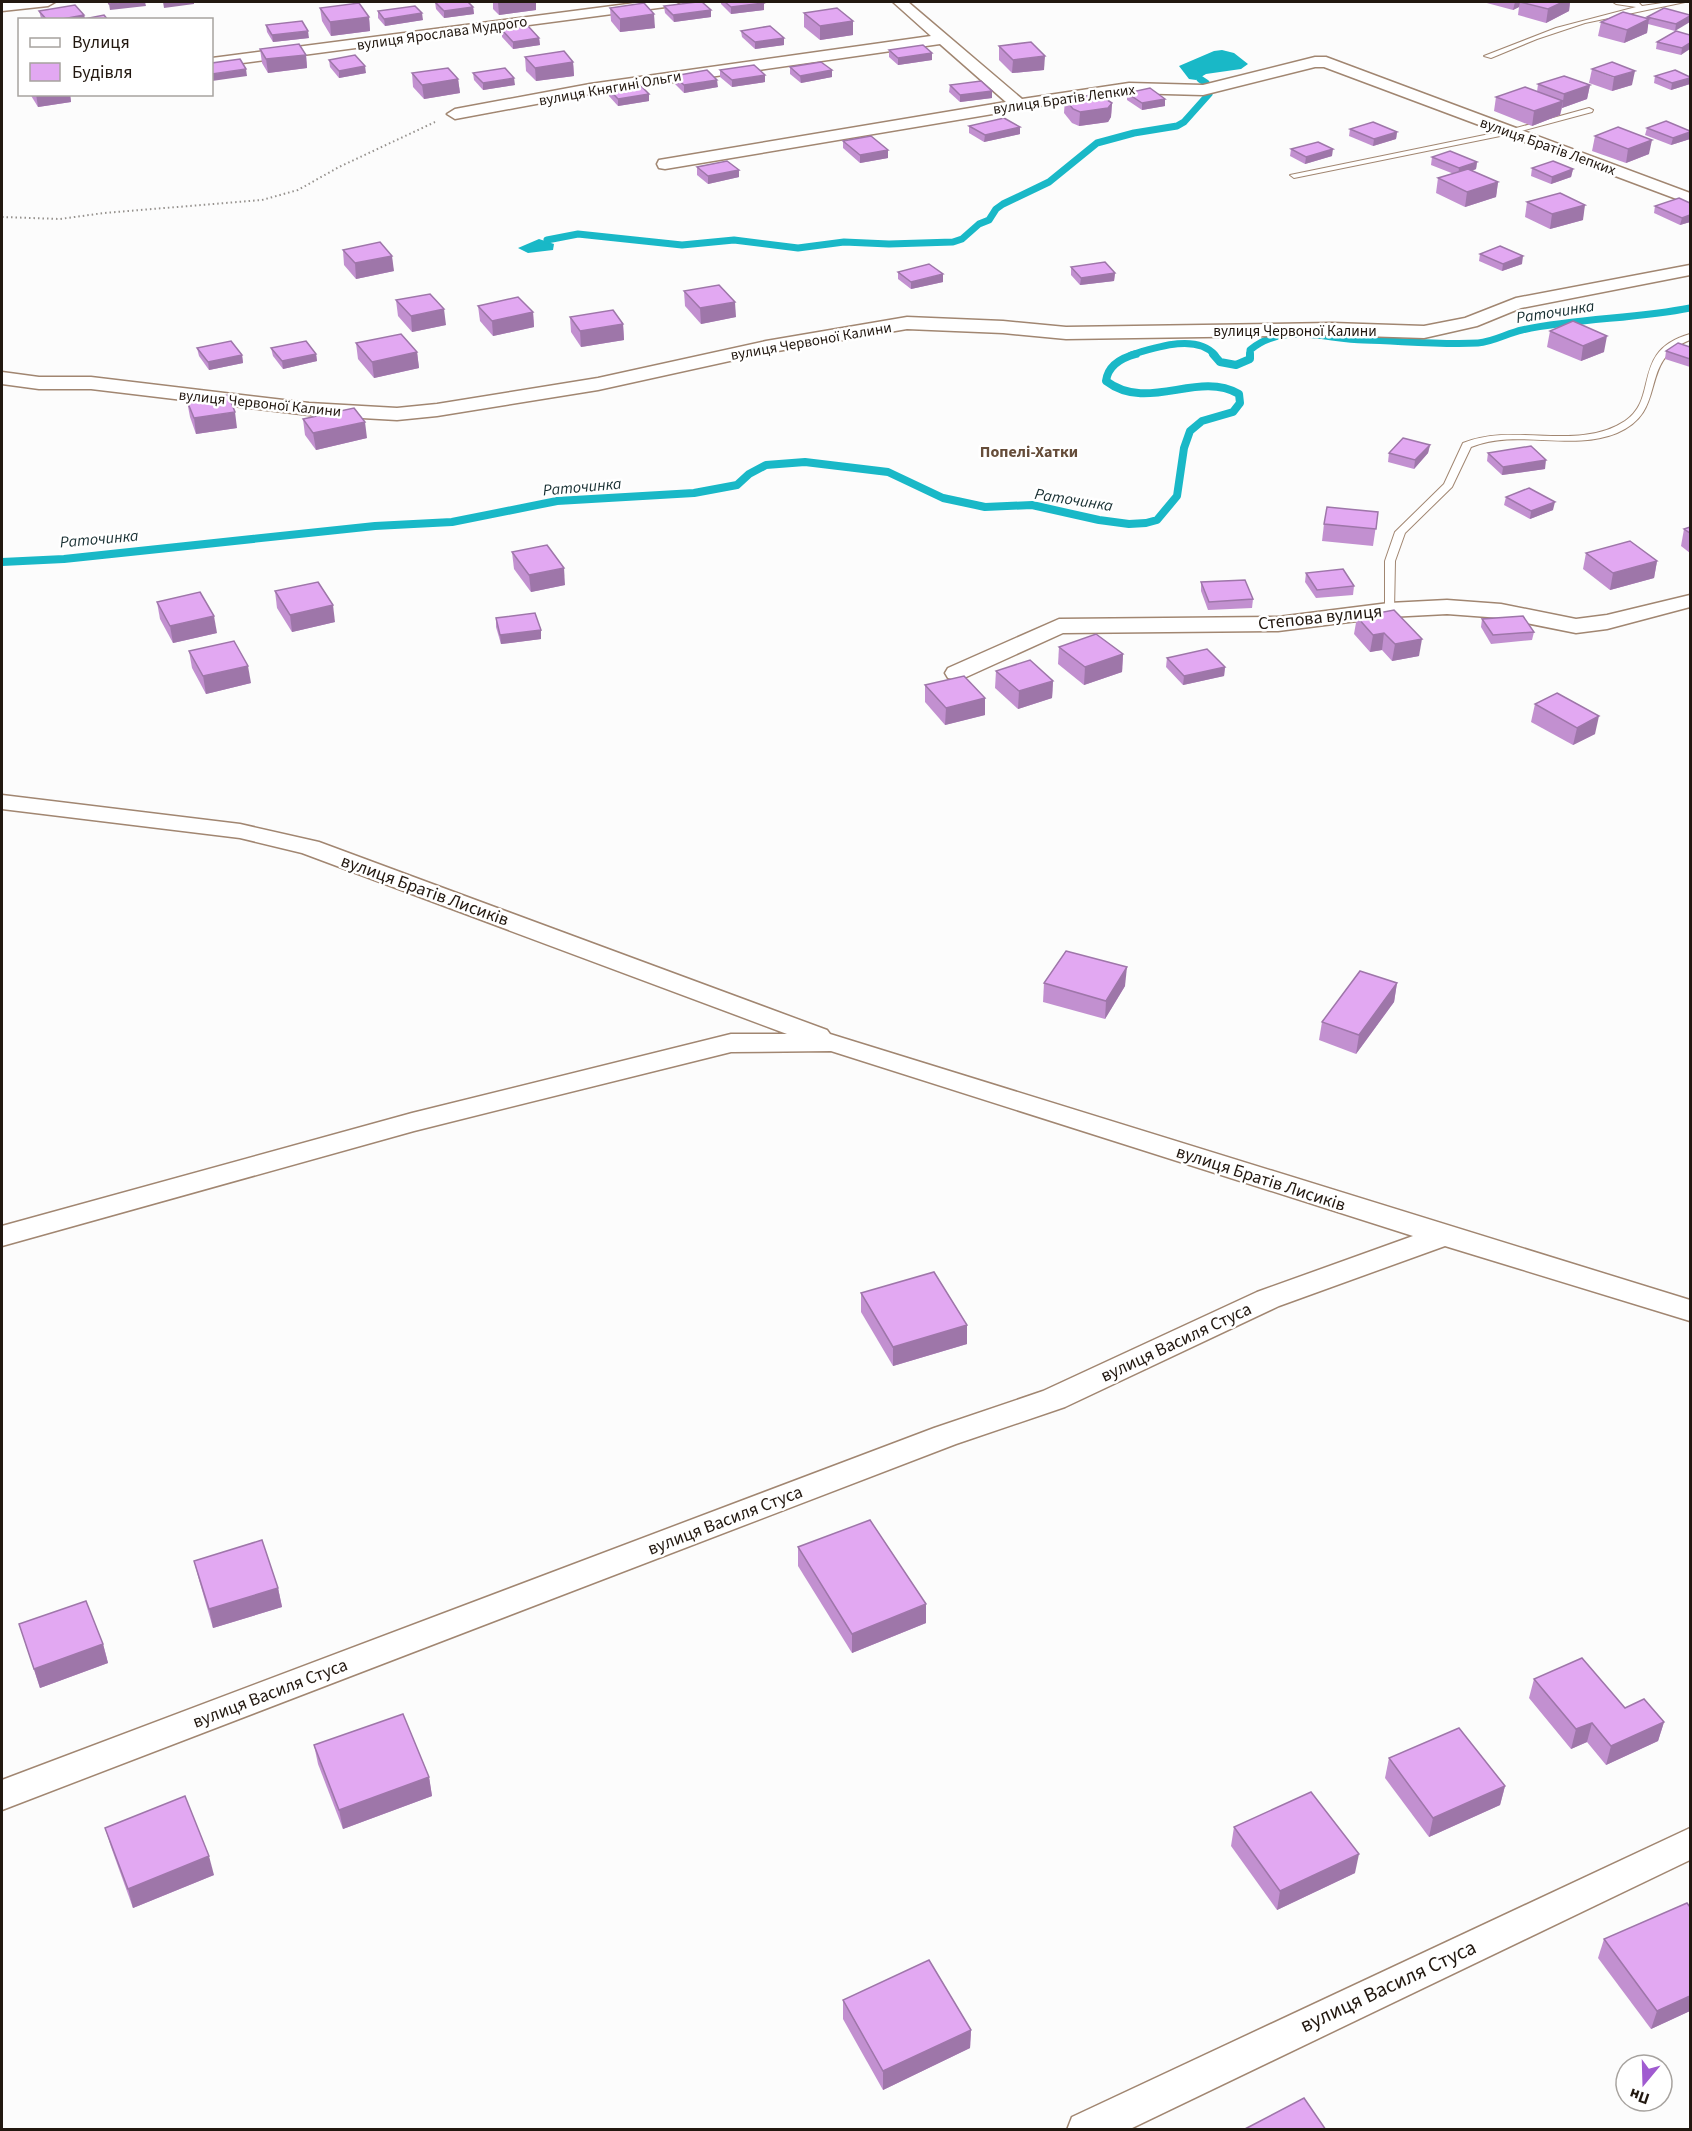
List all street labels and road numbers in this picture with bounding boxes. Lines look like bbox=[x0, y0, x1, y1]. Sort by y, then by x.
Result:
street label: вулиця Ярослава Мудрого bbox=[355, 11, 529, 56]
street label: вулиця Княгині Ольги bbox=[537, 66, 683, 111]
street label: вулиця Братів Лепких bbox=[992, 79, 1137, 120]
street label: вулиця Братів Лепких bbox=[1477, 112, 1619, 181]
street label: вулиця Червоної Калини bbox=[729, 317, 893, 366]
street label: вулиця Червоної Калини bbox=[1213, 321, 1377, 342]
street label: вулиця Червоної Калини bbox=[178, 385, 342, 422]
street label: Степова вулиця bbox=[1257, 599, 1383, 636]
street label: вулиця Братів Лисиків bbox=[337, 848, 512, 932]
street label: вулиця Братів Лисиків bbox=[1173, 1139, 1349, 1218]
street label: вулиця Василя Стуса bbox=[1097, 1296, 1256, 1388]
street label: вулиця Василя Стуса bbox=[644, 1479, 806, 1562]
street label: вулиця Василя Стуса bbox=[189, 1652, 351, 1735]
street label: вулиця Василя Стуса bbox=[1295, 1932, 1481, 2040]

